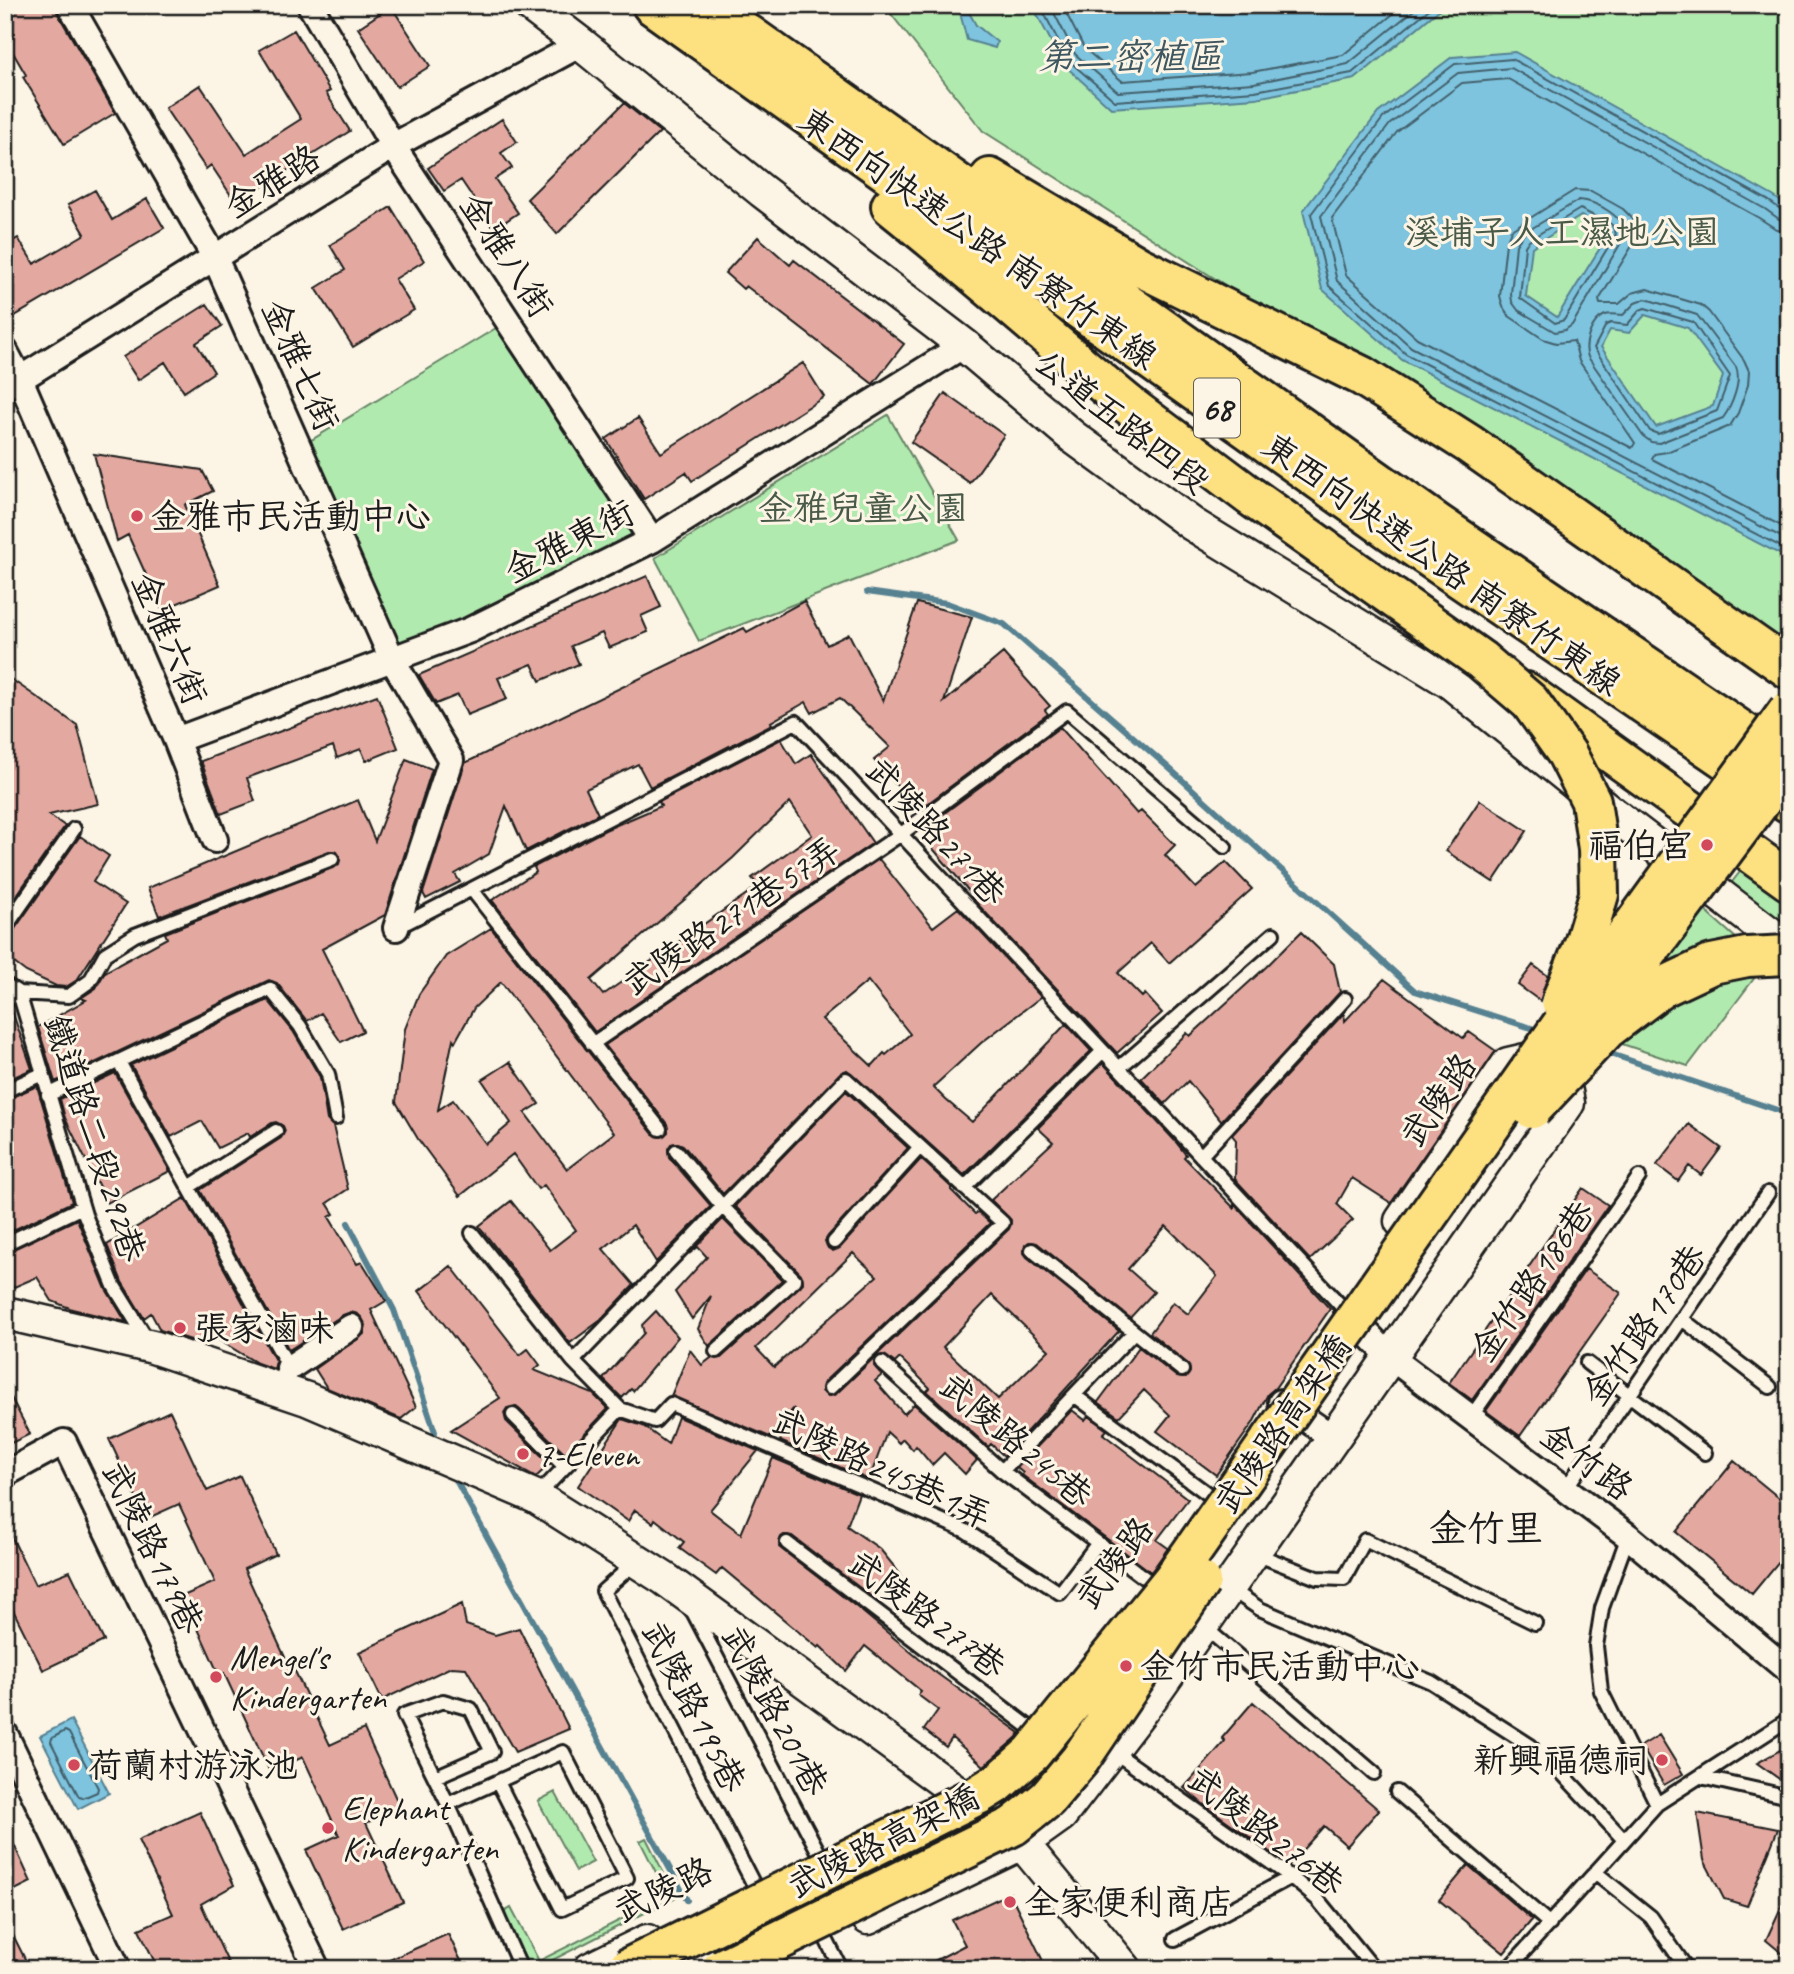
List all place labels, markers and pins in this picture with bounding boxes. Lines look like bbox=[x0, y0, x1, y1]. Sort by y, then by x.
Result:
place label: 金雅市民活動中心 bbox=[151, 494, 431, 539]
marker: 金雅市民活動中心 bbox=[129, 508, 145, 524]
place label: 福伯宮 bbox=[1588, 823, 1693, 868]
marker: 福伯宮 bbox=[1699, 837, 1715, 853]
place label: 張家滷味 bbox=[194, 1306, 334, 1351]
marker: 張家滷味 bbox=[172, 1320, 188, 1336]
place label: 7-Eleven bbox=[537, 1432, 641, 1477]
marker: 7-Eleven bbox=[515, 1446, 531, 1462]
place label: Mengel's Kindergarten bbox=[230, 1635, 387, 1720]
place label: 金竹市民活動中心 bbox=[1140, 1644, 1420, 1689]
marker: 金竹市民活動中心 bbox=[1118, 1658, 1134, 1674]
marker: Mengel's Kindergarten bbox=[208, 1669, 224, 1685]
place label: 新興福德祠 bbox=[1473, 1738, 1648, 1783]
place label: 荷蘭村游泳池 bbox=[88, 1743, 298, 1788]
marker: 新興福德祠 bbox=[1654, 1752, 1670, 1768]
marker: 荷蘭村游泳池 bbox=[66, 1757, 82, 1773]
place label: Elephant Kindergarten bbox=[342, 1786, 499, 1871]
marker: Elephant Kindergarten bbox=[320, 1820, 336, 1836]
place label: 全家便利商店 bbox=[1024, 1880, 1234, 1925]
marker: 全家便利商店 bbox=[1002, 1894, 1018, 1910]

